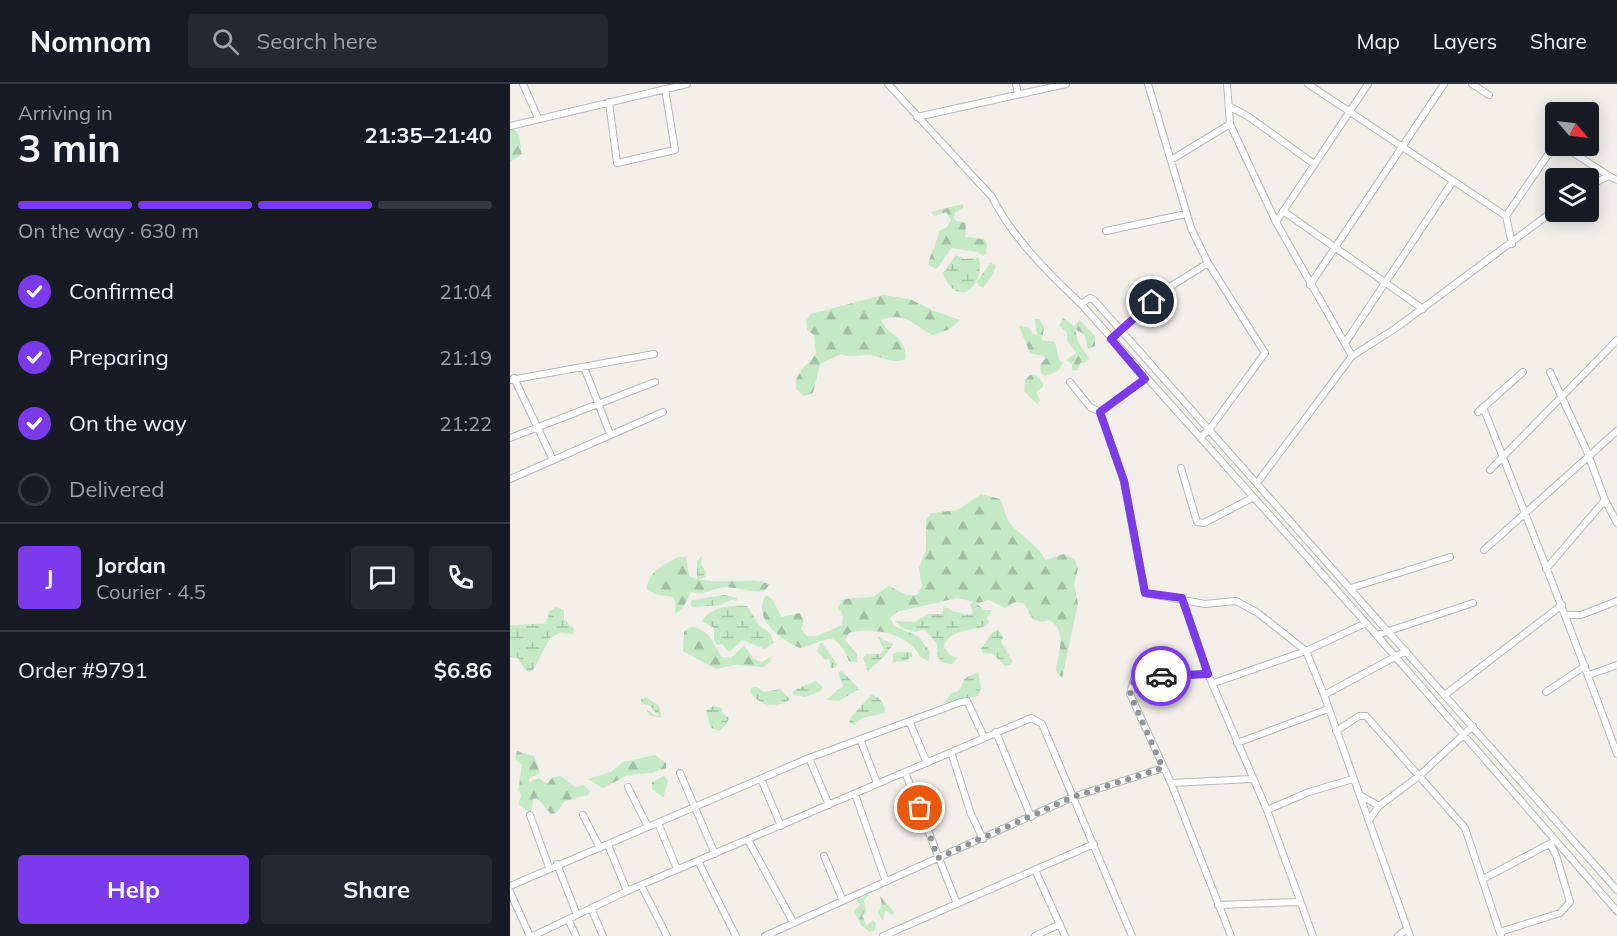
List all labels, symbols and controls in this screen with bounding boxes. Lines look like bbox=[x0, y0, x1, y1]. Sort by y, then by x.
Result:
search box bbox=[188, 14, 608, 68]
text: Nomnom bbox=[30, 24, 152, 59]
icon: search bbox=[209, 25, 242, 58]
text: Search here bbox=[257, 27, 377, 55]
text: Map bbox=[1357, 28, 1400, 54]
text: Layers bbox=[1433, 28, 1497, 54]
text: Share bbox=[1530, 28, 1587, 54]
text: Arriving in bbox=[18, 100, 113, 125]
north arrow bbox=[1545, 102, 1599, 156]
map controls bbox=[1545, 102, 1599, 222]
text: 21:35–21:40 bbox=[364, 121, 492, 149]
text: 3 min bbox=[18, 123, 121, 172]
button: layers bbox=[1545, 168, 1599, 222]
text: On the way · 630 m bbox=[18, 218, 199, 243]
icon: check bbox=[18, 275, 51, 308]
pin bbox=[1126, 276, 1177, 327]
text: Confirmed bbox=[69, 277, 174, 305]
text: 21:04 bbox=[439, 279, 492, 304]
icon: home bbox=[1135, 285, 1168, 318]
icon: check bbox=[18, 341, 51, 374]
text: Preparing bbox=[69, 343, 169, 371]
text: 21:19 bbox=[439, 345, 492, 370]
icon: check bbox=[18, 407, 51, 440]
text: On the way bbox=[69, 409, 187, 437]
text: 21:22 bbox=[439, 411, 492, 436]
text: Delivered bbox=[69, 475, 164, 503]
button: chat bbox=[351, 546, 414, 609]
button: phone bbox=[429, 546, 492, 609]
text: Jordan bbox=[96, 551, 166, 579]
text: J bbox=[46, 563, 53, 591]
text: Courier · 4.5 bbox=[96, 579, 206, 604]
courier bbox=[1131, 646, 1191, 706]
text: Order #9791 bbox=[18, 656, 148, 684]
text: $6.86 bbox=[434, 656, 492, 684]
icon: car bbox=[1145, 660, 1178, 693]
pin bbox=[894, 782, 945, 833]
icon: bag bbox=[903, 791, 936, 824]
button: Help bbox=[18, 855, 249, 924]
button: Share bbox=[261, 855, 492, 924]

